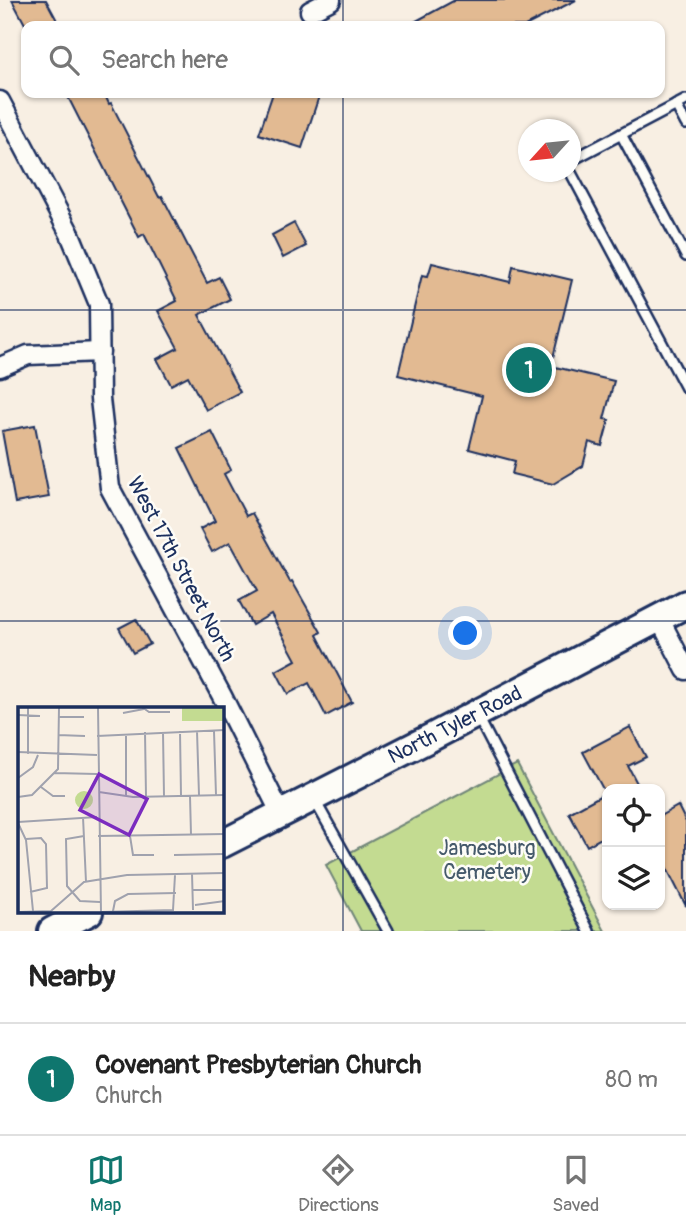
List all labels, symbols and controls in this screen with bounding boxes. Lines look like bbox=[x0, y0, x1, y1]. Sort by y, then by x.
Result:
search box bbox=[21, 21, 665, 98]
icon: search bbox=[45, 41, 83, 79]
text: Search here bbox=[101, 44, 228, 76]
north arrow bbox=[518, 119, 581, 182]
pin: 1 bbox=[506, 344, 552, 396]
street label: West 17th Street North bbox=[121, 472, 241, 666]
your location bbox=[448, 616, 482, 650]
street label: North Tyler Road bbox=[384, 680, 526, 770]
inset map bbox=[18, 707, 224, 914]
map controls bbox=[602, 784, 665, 910]
button: locate bbox=[602, 784, 665, 847]
park label: Jamesburg Cemetery bbox=[438, 835, 536, 886]
button: layers bbox=[602, 847, 665, 910]
text: Nearby bbox=[28, 958, 115, 995]
text: Covenant Presbyterian Church bbox=[95, 1049, 421, 1081]
text: 1 bbox=[47, 1065, 56, 1094]
text: 80 m bbox=[605, 1065, 658, 1094]
text: Church bbox=[95, 1081, 162, 1110]
tab: Map bbox=[87, 1151, 125, 1217]
tab: Directions bbox=[298, 1151, 379, 1217]
tab: Saved bbox=[552, 1151, 599, 1217]

